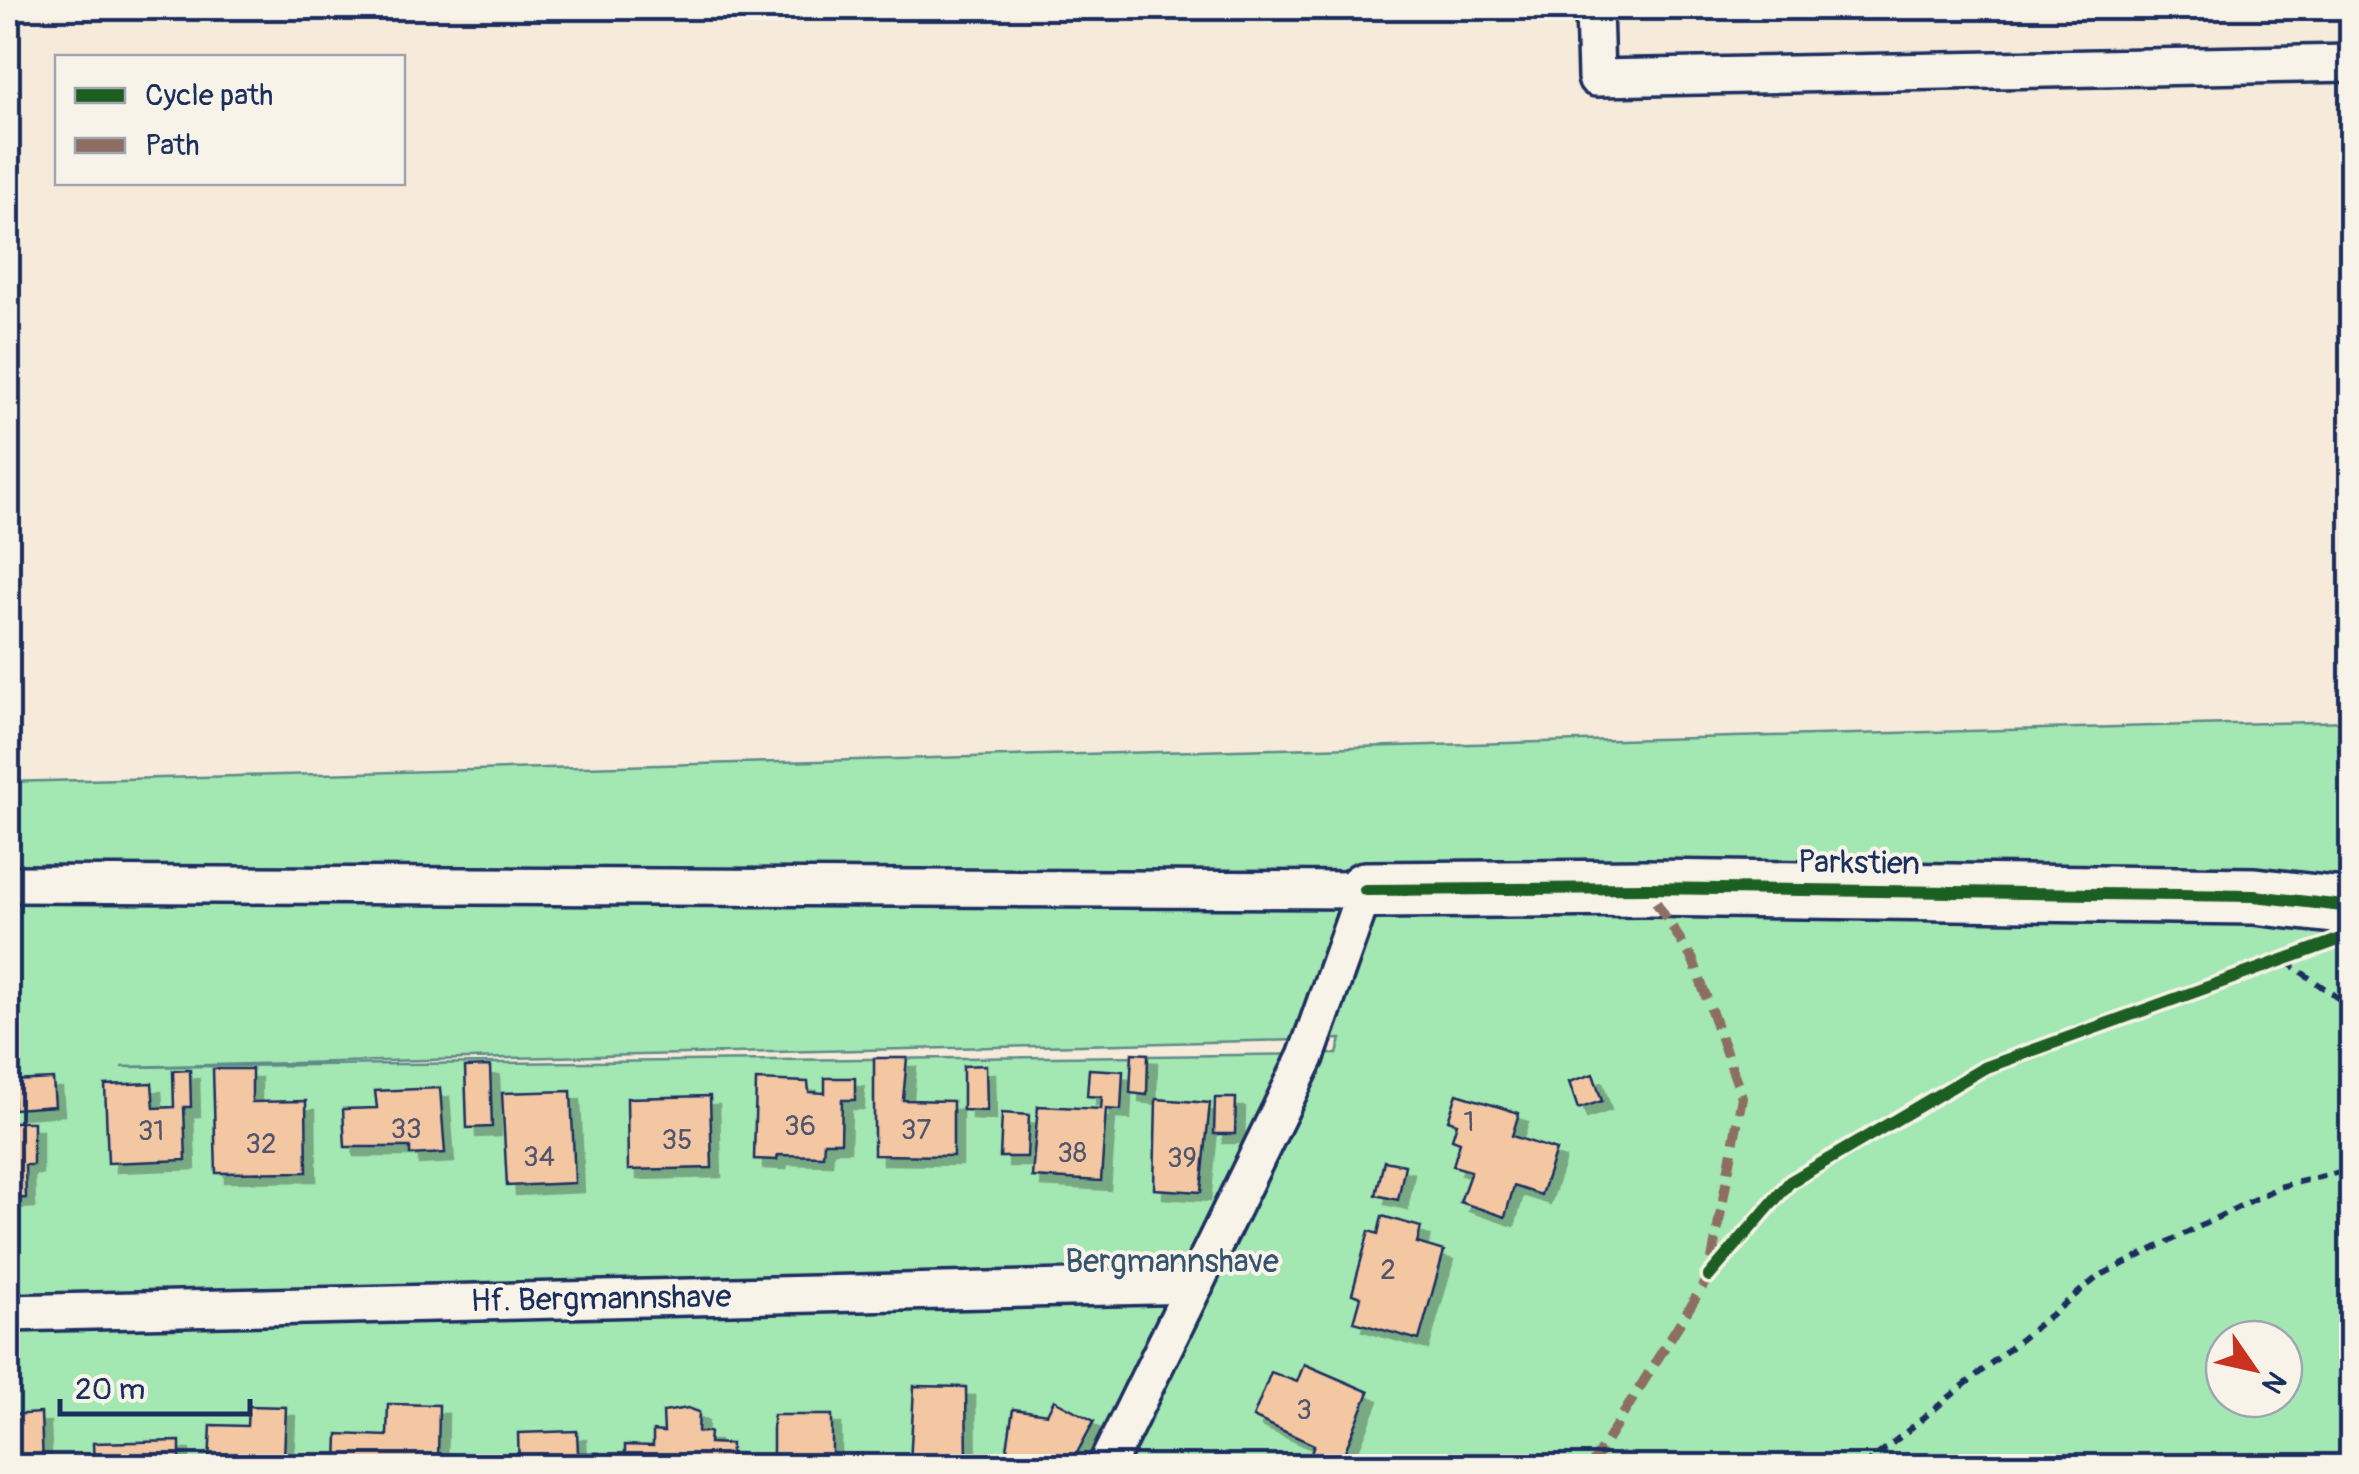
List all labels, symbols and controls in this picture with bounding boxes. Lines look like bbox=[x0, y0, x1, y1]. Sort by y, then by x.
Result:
legend bbox=[55, 55, 405, 185]
text: Cycle path bbox=[145, 77, 273, 114]
text: Path bbox=[145, 127, 200, 164]
street label: Parkstien bbox=[1798, 842, 1920, 884]
house number: 1 bbox=[1464, 1105, 1474, 1140]
house number: 36 bbox=[784, 1109, 816, 1144]
house number: 33 bbox=[390, 1112, 422, 1147]
house number: 37 bbox=[901, 1113, 931, 1148]
house number: 31 bbox=[138, 1114, 164, 1149]
house number: 35 bbox=[662, 1123, 692, 1158]
house number: 32 bbox=[245, 1127, 277, 1162]
house number: 38 bbox=[1057, 1136, 1087, 1171]
house number: 34 bbox=[523, 1140, 555, 1175]
house number: 39 bbox=[1167, 1141, 1197, 1176]
park label: Bergmannshave bbox=[1065, 1242, 1279, 1282]
house number: 2 bbox=[1380, 1253, 1396, 1288]
street label: Hf. Bergmannshave bbox=[470, 1277, 732, 1321]
north arrow bbox=[2204, 1319, 2304, 1419]
scale bar bbox=[60, 1354, 250, 1416]
text: N bbox=[2254, 1365, 2293, 1400]
text: 20 m bbox=[75, 1371, 145, 1408]
house number: 3 bbox=[1296, 1393, 1312, 1428]

